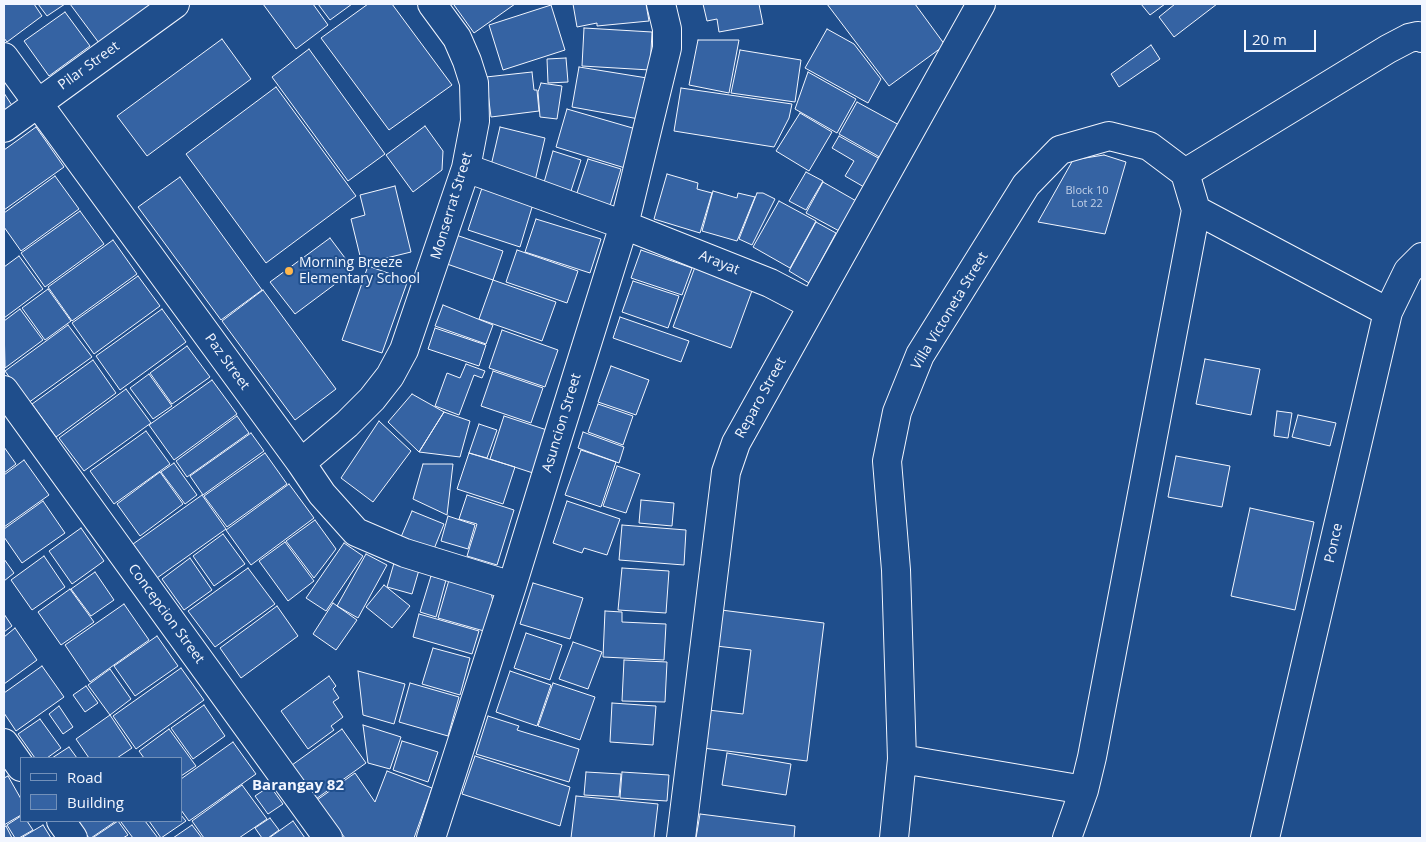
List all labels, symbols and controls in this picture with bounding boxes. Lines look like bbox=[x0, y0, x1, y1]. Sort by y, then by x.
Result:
scale bar bbox=[1246, 20, 1318, 52]
text: 20 m bbox=[1252, 29, 1287, 49]
street label: Pilar Street bbox=[55, 38, 123, 94]
street label: Monserrat Street bbox=[428, 150, 476, 262]
house number: Block 10 Lot 22 bbox=[1066, 184, 1108, 210]
street label: Arayat bbox=[696, 247, 742, 279]
street label: Villa Victoneta Street bbox=[908, 249, 992, 373]
place label: Morning Breeze Elementary School bbox=[299, 255, 420, 288]
marker: Morning Breeze Elementary School bbox=[283, 265, 295, 277]
street label: Paz Street bbox=[201, 331, 253, 393]
street label: Reparo Street bbox=[732, 355, 790, 441]
street label: Asuncion Street bbox=[539, 371, 585, 475]
street label: Ponce bbox=[1321, 522, 1347, 564]
street label: Concepcion Street bbox=[124, 561, 208, 667]
legend bbox=[20, 757, 182, 822]
text: Road bbox=[67, 767, 103, 787]
district label: Barangay 82 bbox=[252, 777, 344, 795]
text: Building bbox=[67, 792, 124, 812]

